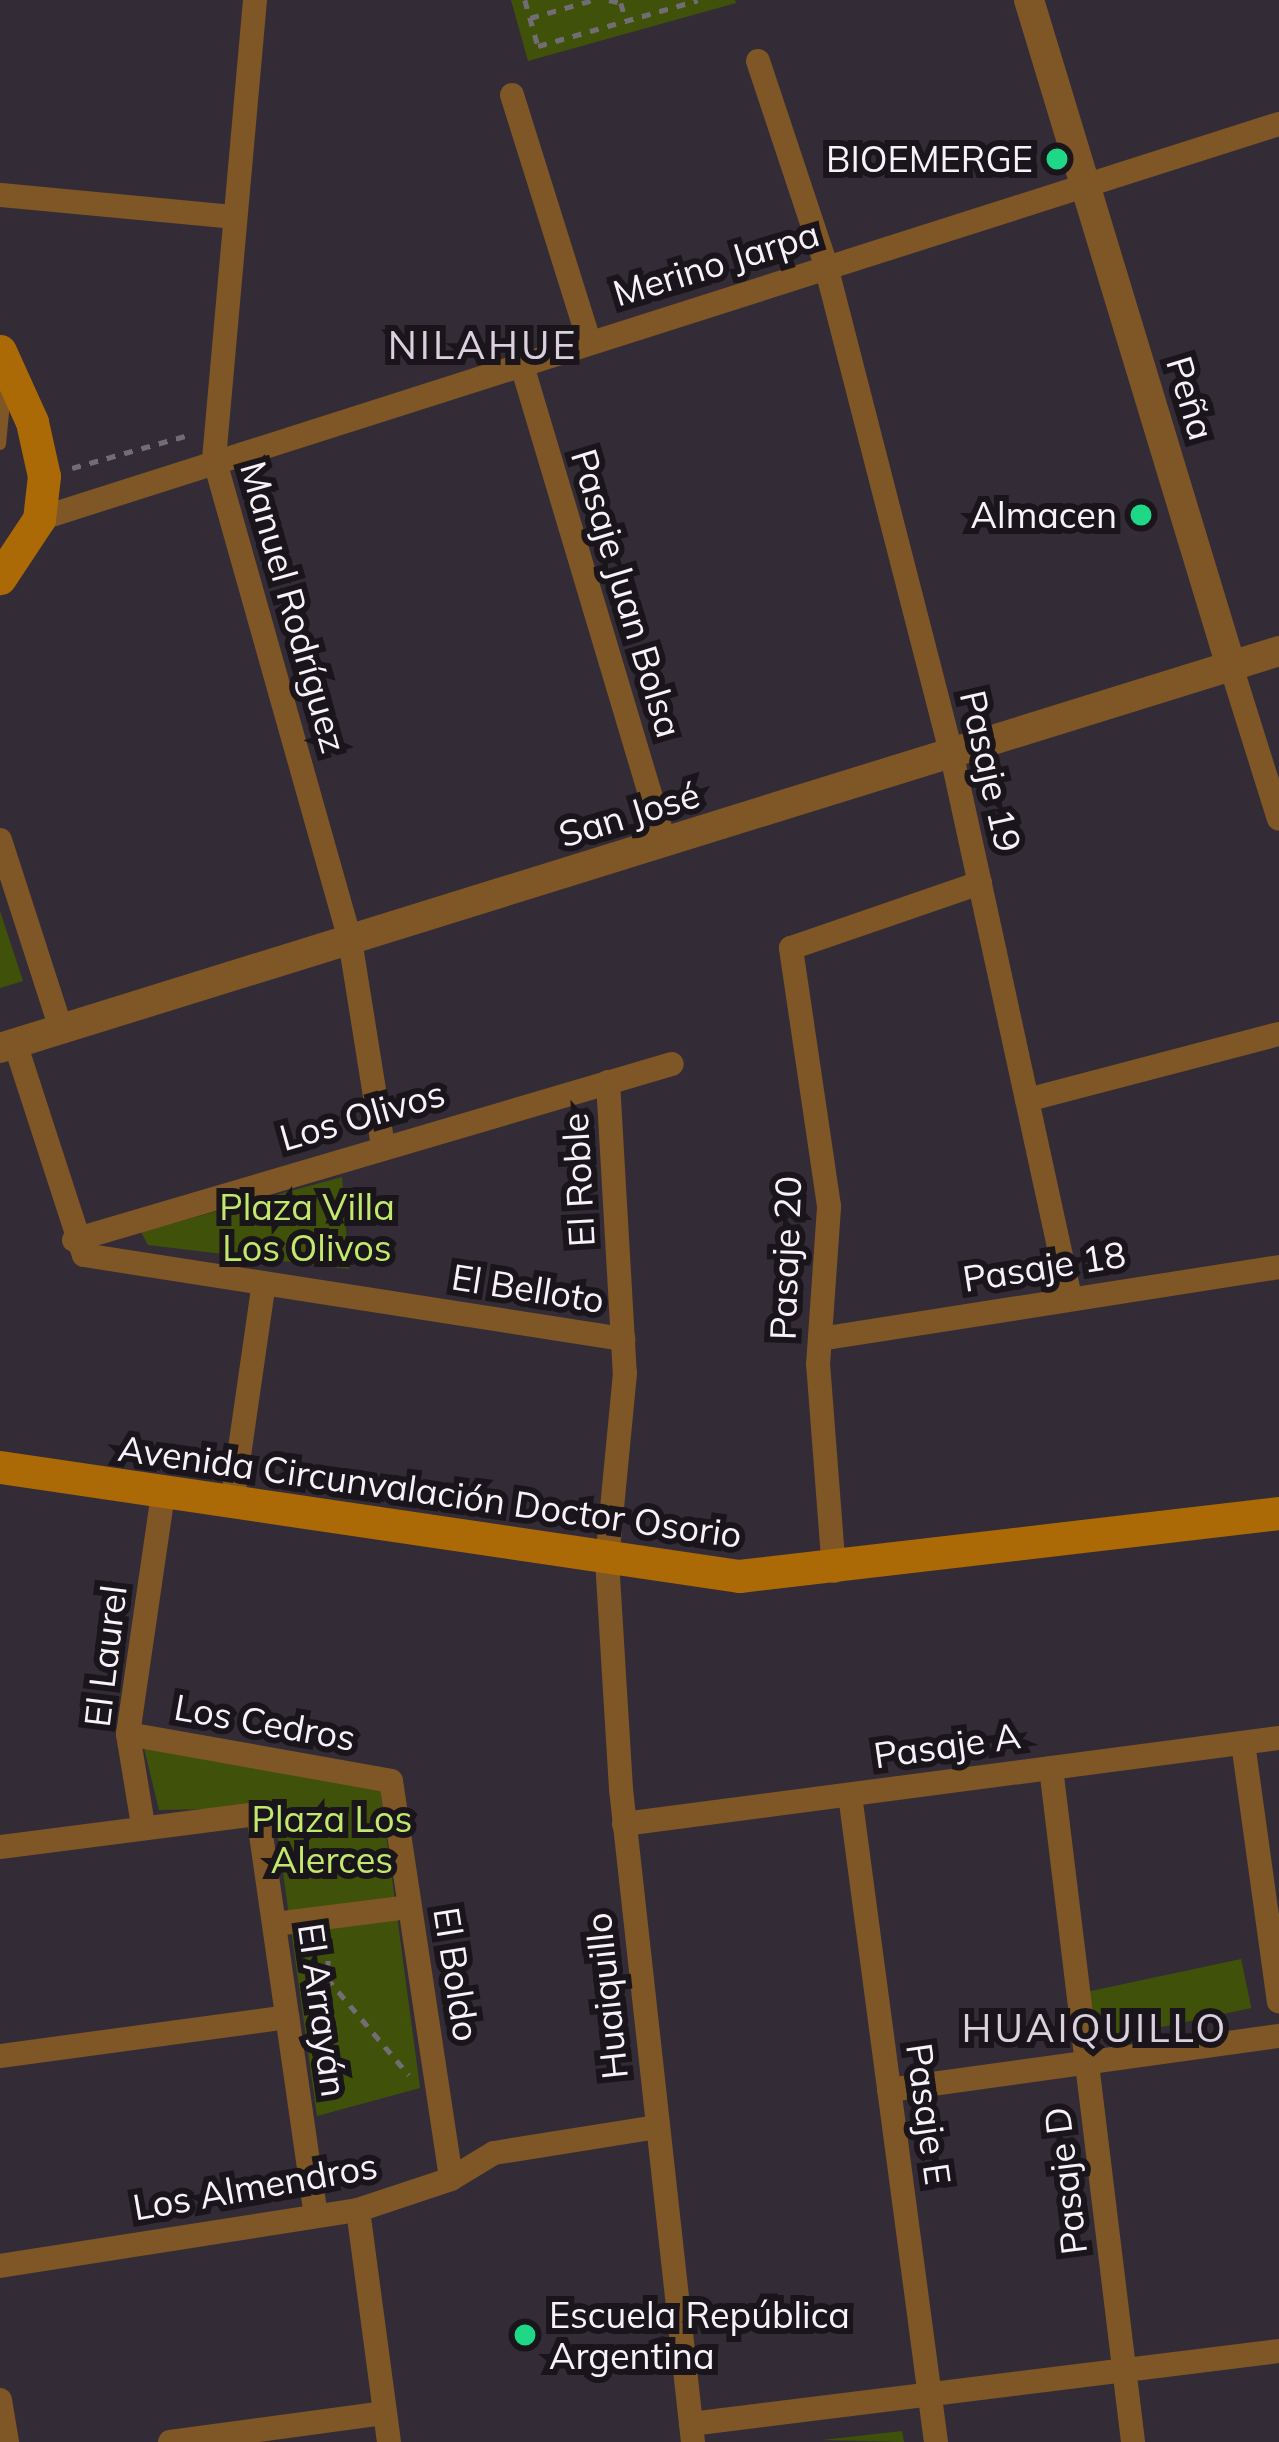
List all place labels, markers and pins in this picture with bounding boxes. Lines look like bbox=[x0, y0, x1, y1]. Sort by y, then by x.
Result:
place label: BIOEMERGE bbox=[826, 137, 1033, 181]
marker: BIOEMERGE bbox=[1044, 146, 1070, 172]
place label: Almacen bbox=[971, 493, 1117, 537]
marker: Almacen bbox=[1128, 502, 1154, 528]
place label: Escuela República Argentina bbox=[549, 2292, 850, 2377]
marker: Escuela República Argentina bbox=[512, 2322, 538, 2348]

